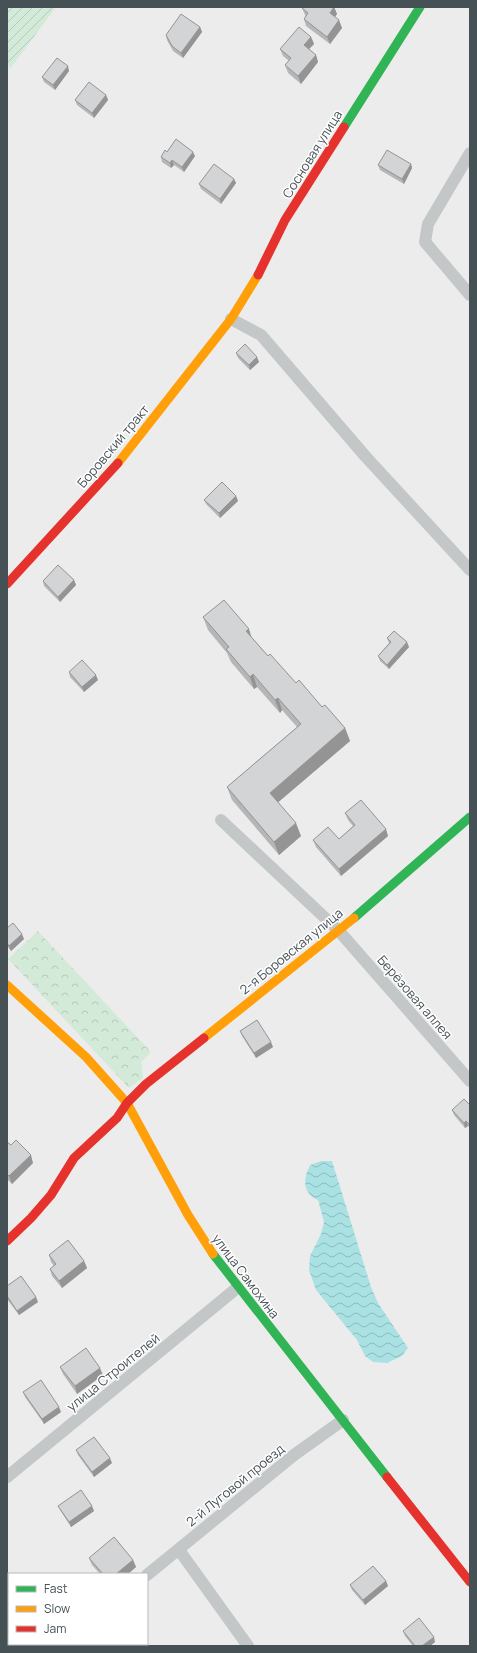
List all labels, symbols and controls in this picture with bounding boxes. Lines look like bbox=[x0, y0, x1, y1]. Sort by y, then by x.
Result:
street label: Сосновая улица bbox=[278, 107, 346, 201]
street label: Боровский тракт bbox=[73, 400, 153, 491]
street label: 2-я Боровская улица bbox=[236, 904, 346, 998]
street label: Берёзовая аллея bbox=[374, 951, 456, 1043]
street label: улица Самохина bbox=[208, 1230, 284, 1322]
street label: улица Строителей bbox=[63, 1329, 163, 1415]
street label: 2-й Луговой проезд bbox=[182, 1440, 288, 1530]
legend bbox=[8, 1573, 148, 1645]
text: Fast bbox=[44, 1580, 68, 1597]
text: Slow bbox=[44, 1600, 70, 1617]
text: Jam bbox=[44, 1620, 66, 1637]

